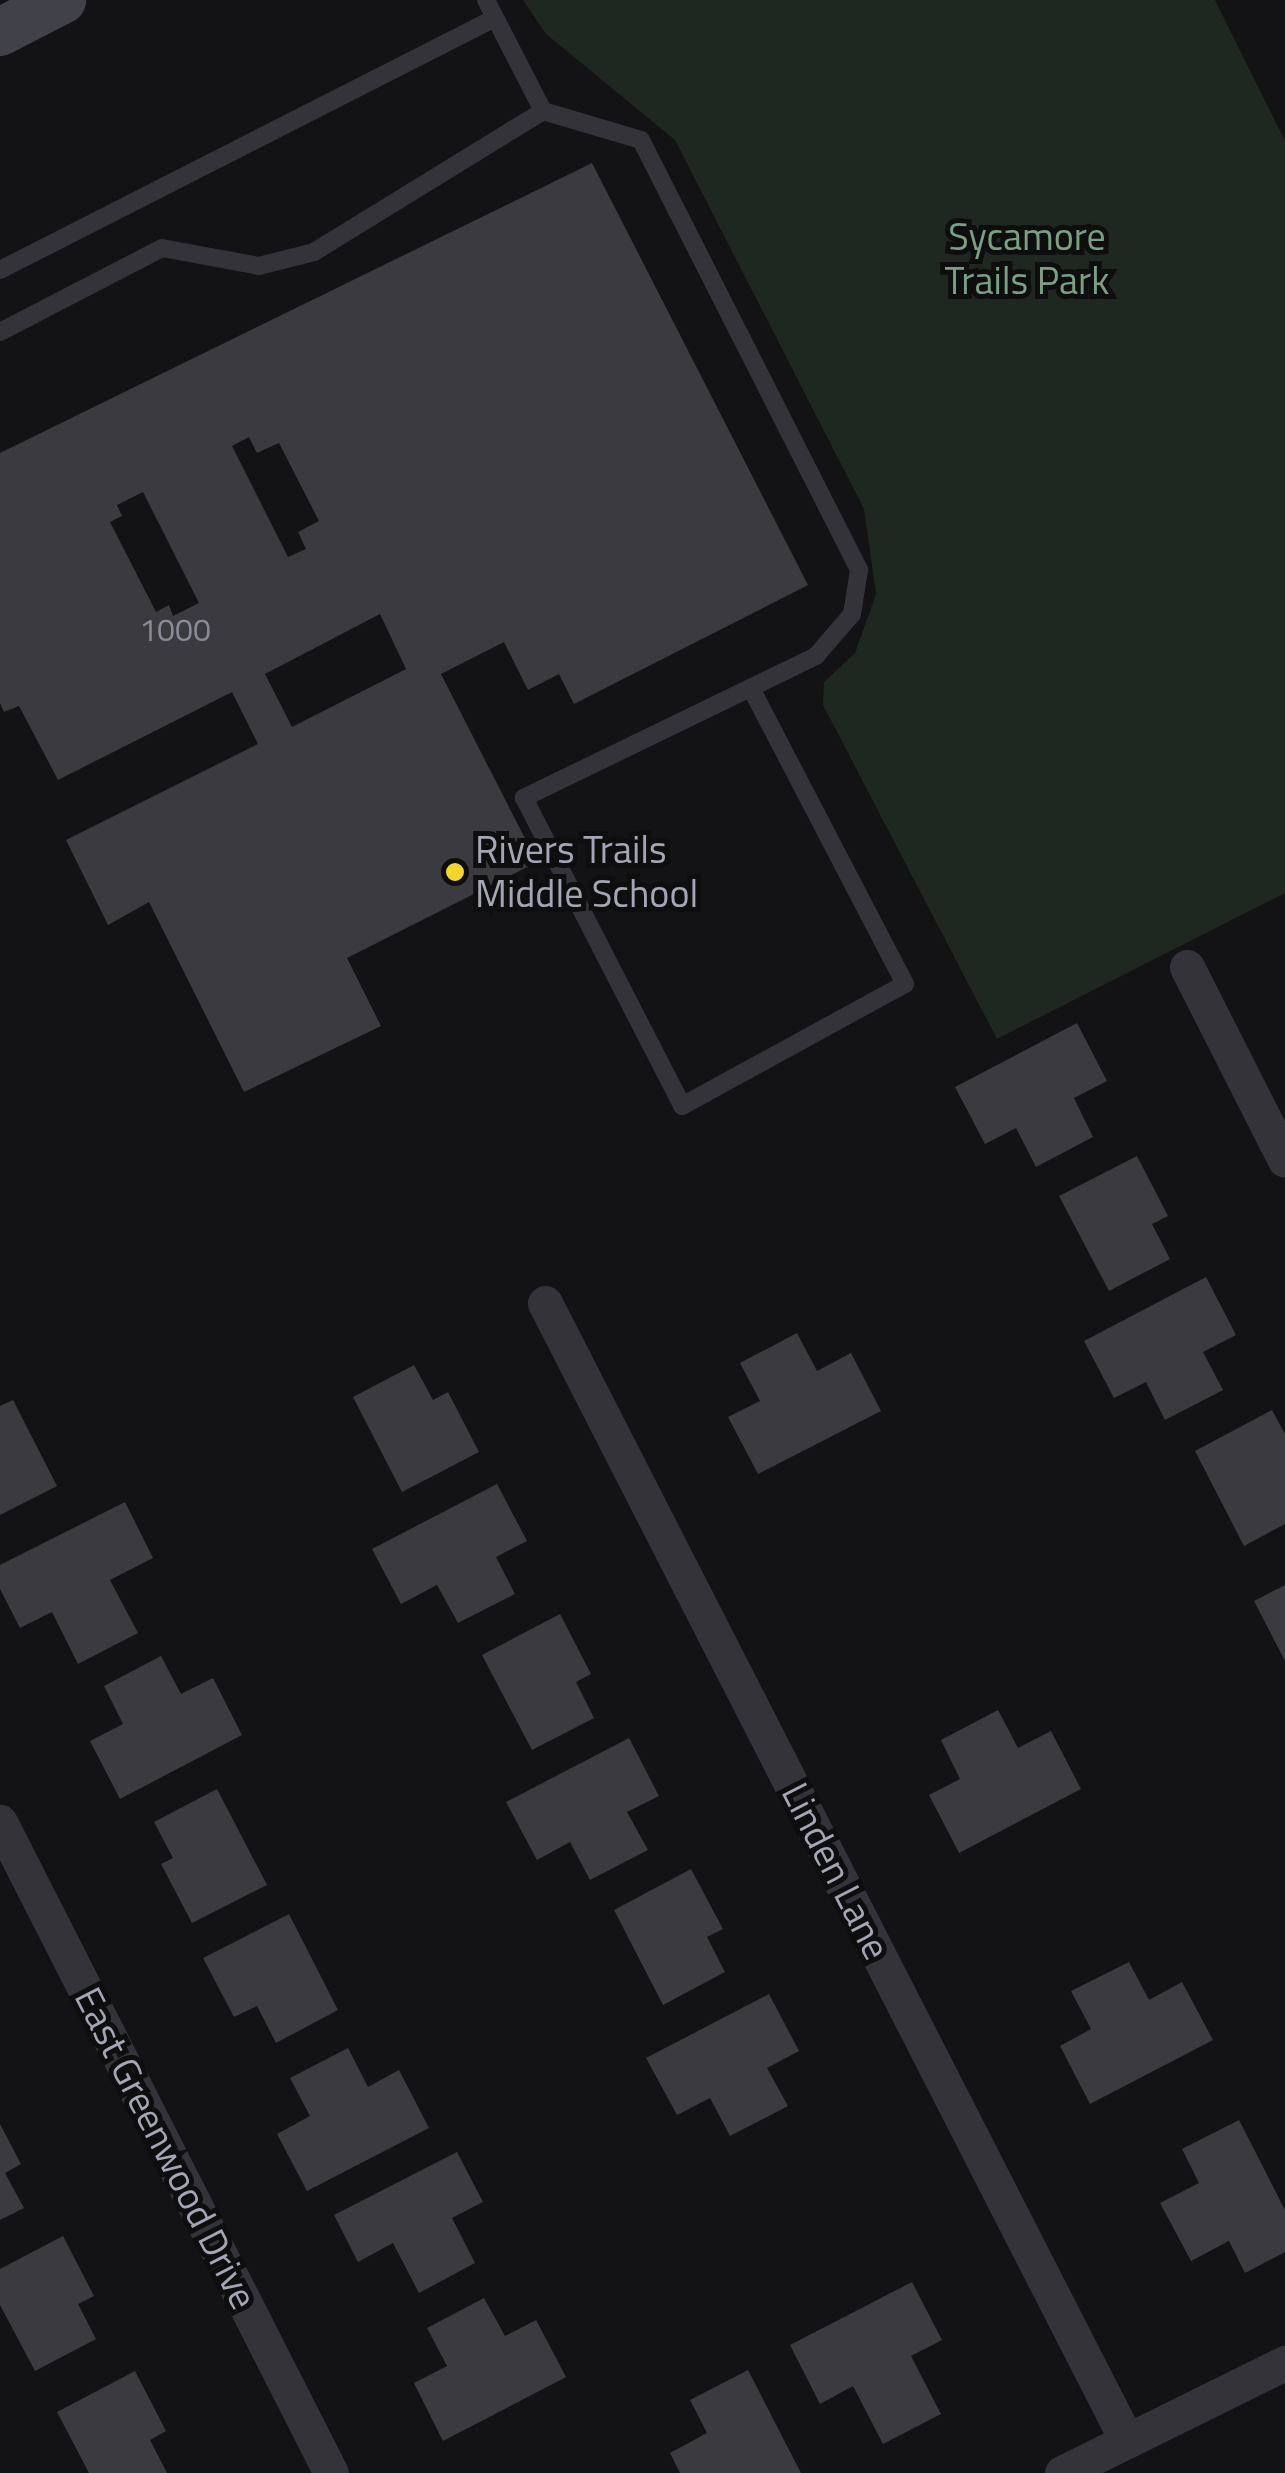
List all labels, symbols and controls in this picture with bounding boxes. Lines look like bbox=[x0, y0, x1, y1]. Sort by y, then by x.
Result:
park label: Sycamore Trails Park bbox=[945, 214, 1109, 304]
house number: 1000 bbox=[139, 610, 211, 648]
place label: Rivers Trails Middle School bbox=[475, 827, 698, 916]
marker: Rivers Trails Middle School bbox=[444, 861, 466, 883]
street label: Linden Lane bbox=[772, 1775, 900, 1967]
street label: East Greenwood Drive bbox=[65, 1980, 267, 2316]

